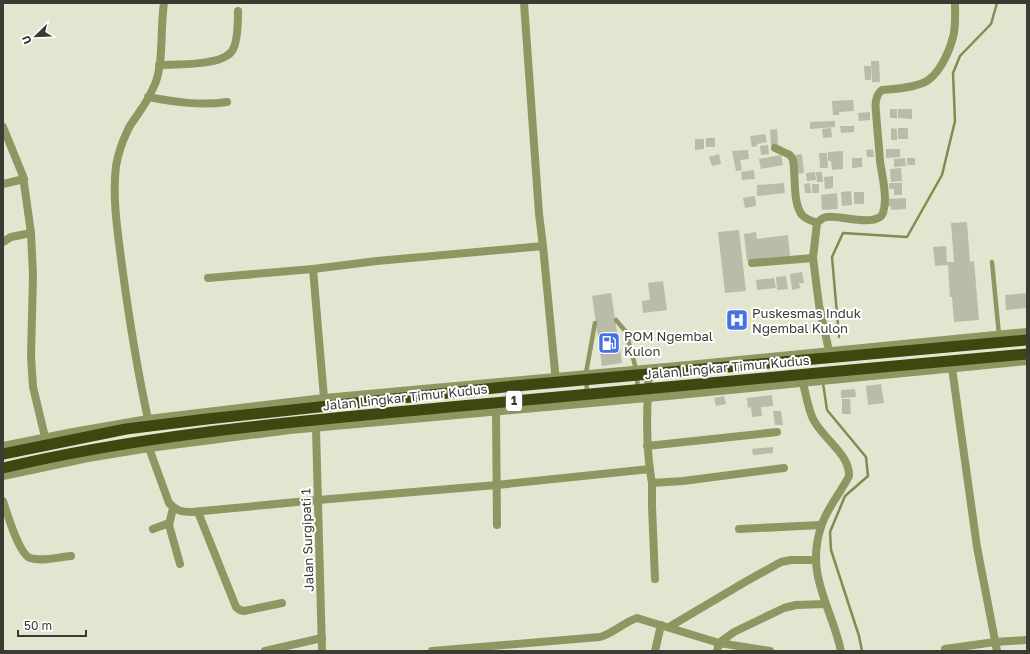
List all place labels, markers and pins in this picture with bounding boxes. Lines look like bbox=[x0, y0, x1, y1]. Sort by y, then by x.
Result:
place label: Puskesmas Induk Ngembal Kulon bbox=[752, 305, 862, 336]
hospital icon: Puskesmas Induk Ngembal Kulon bbox=[724, 307, 750, 333]
place label: POM Ngembal Kulon bbox=[624, 328, 713, 359]
fuel station icon: POM Ngembal Kulon bbox=[596, 330, 622, 356]

